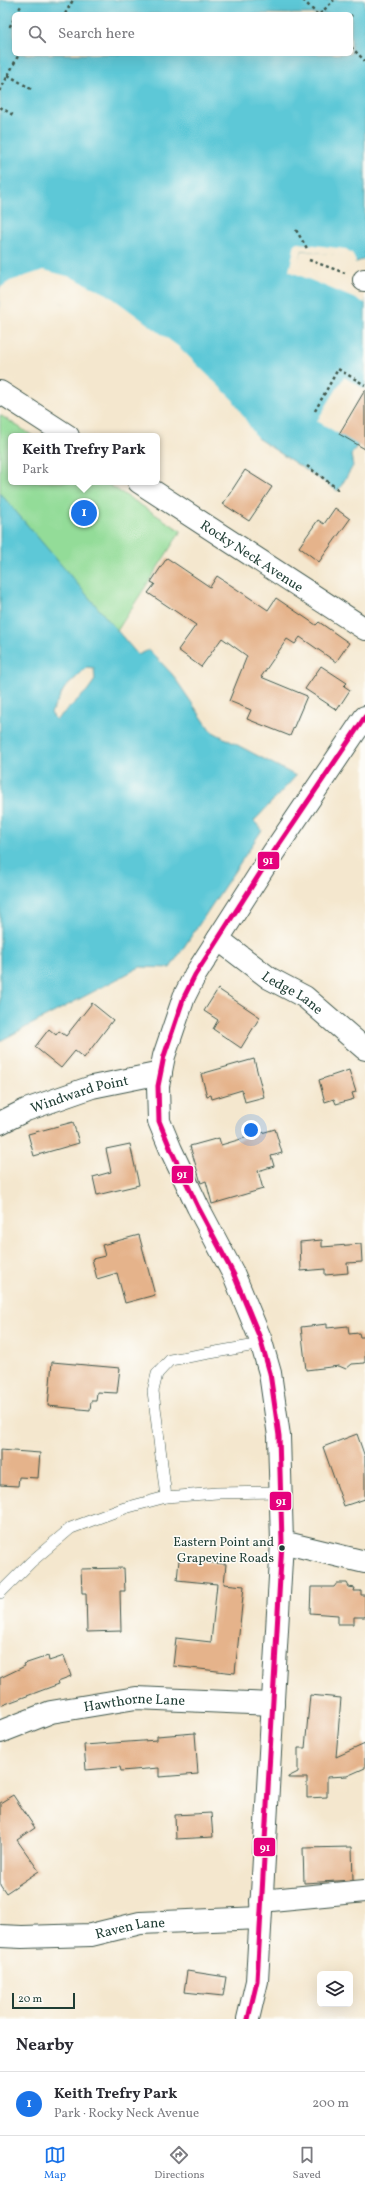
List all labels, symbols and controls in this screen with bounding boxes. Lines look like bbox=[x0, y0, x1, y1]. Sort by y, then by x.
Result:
search box bbox=[12, 12, 353, 56]
icon: search bbox=[26, 23, 48, 45]
text: Search here bbox=[58, 24, 135, 45]
popup bbox=[8, 433, 160, 485]
text: Keith Trefry Park bbox=[22, 440, 146, 461]
text: Park bbox=[22, 461, 49, 479]
pin: 1 bbox=[71, 498, 97, 528]
street label: Rocky Neck Avenue bbox=[196, 516, 307, 598]
line badge: 91 bbox=[257, 851, 280, 870]
text: 91 bbox=[263, 854, 273, 869]
street label: Ledge Lane bbox=[257, 968, 327, 1020]
street label: Windward Point bbox=[28, 1072, 130, 1119]
your location bbox=[241, 1120, 261, 1140]
line badge: 91 bbox=[171, 1165, 194, 1184]
text: 91 bbox=[177, 1168, 187, 1183]
line badge: 91 bbox=[269, 1491, 292, 1511]
text: 91 bbox=[276, 1495, 286, 1510]
place label: Eastern Point and Grapevine Roads bbox=[173, 1534, 274, 1568]
marker: Eastern Point and Grapevine Roads bbox=[277, 1543, 287, 1553]
street label: Hawthorne Lane bbox=[82, 1690, 186, 1717]
line badge: 91 bbox=[253, 1837, 276, 1857]
text: 91 bbox=[260, 1841, 270, 1856]
street label: Raven Lane bbox=[93, 1914, 166, 1945]
map controls bbox=[317, 1971, 353, 2007]
button: layers bbox=[317, 1971, 353, 2007]
scale bar bbox=[12, 1991, 75, 2010]
text: 20 m bbox=[18, 1992, 42, 2007]
text: Nearby bbox=[16, 2034, 74, 2057]
text: Keith Trefry Park bbox=[54, 2084, 177, 2105]
text: 1 bbox=[26, 2095, 32, 2113]
text: 200 m bbox=[312, 2095, 349, 2113]
text: Park · Rocky Neck Avenue bbox=[54, 2105, 199, 2123]
tab: Map bbox=[44, 2144, 66, 2183]
tab: Directions bbox=[154, 2144, 205, 2183]
tab: Saved bbox=[293, 2144, 321, 2183]

